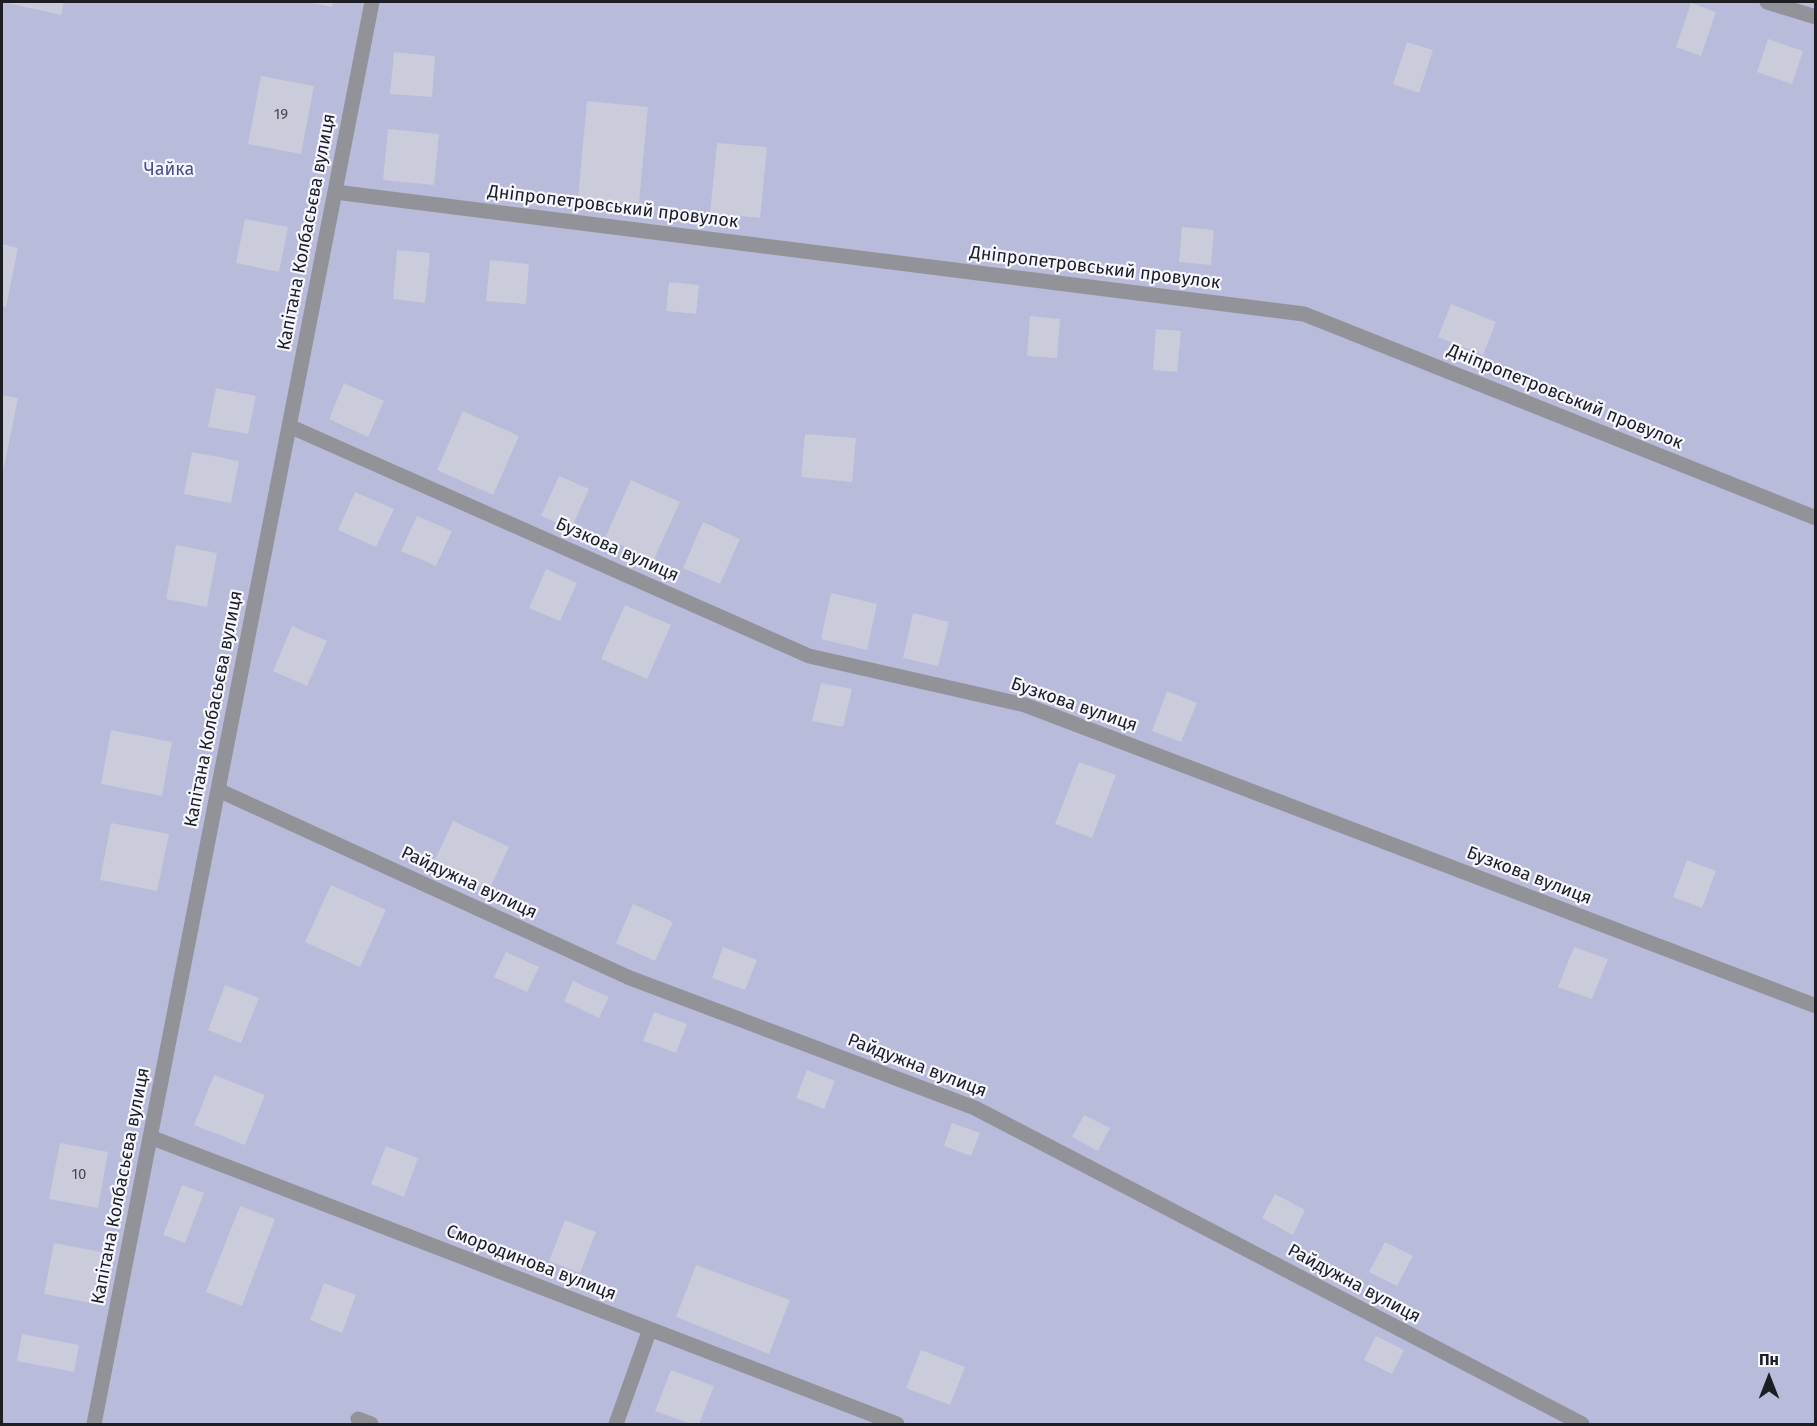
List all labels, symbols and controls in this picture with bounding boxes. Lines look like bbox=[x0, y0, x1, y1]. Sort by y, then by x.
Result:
house number: 19 bbox=[274, 106, 288, 124]
street label: Капітана Колбасьєва вулиця bbox=[273, 112, 341, 352]
park label: Чайка bbox=[144, 159, 194, 181]
street label: Дніпропетровський провулок bbox=[487, 181, 739, 233]
street label: Дніпропетровський провулок bbox=[969, 242, 1221, 294]
street label: Дніпропетровський провулок bbox=[1444, 340, 1686, 454]
street label: Бузкова вулиця bbox=[552, 513, 682, 587]
street label: Капітана Колбасьєва вулиця bbox=[180, 589, 248, 829]
street label: Бузкова вулиця bbox=[1008, 673, 1140, 737]
street label: Райдужна вулиця bbox=[398, 842, 540, 924]
street label: Бузкова вулиця bbox=[1463, 842, 1595, 910]
street label: Райдужна вулиця bbox=[844, 1030, 990, 1102]
street label: Капітана Колбасьєва вулиця bbox=[87, 1066, 155, 1306]
house number: 10 bbox=[72, 1166, 86, 1184]
street label: Смородинова вулиця bbox=[443, 1221, 619, 1305]
street label: Райдужна вулиця bbox=[1284, 1240, 1424, 1328]
north arrow bbox=[1739, 1348, 1799, 1408]
text: Пн bbox=[1759, 1350, 1779, 1369]

